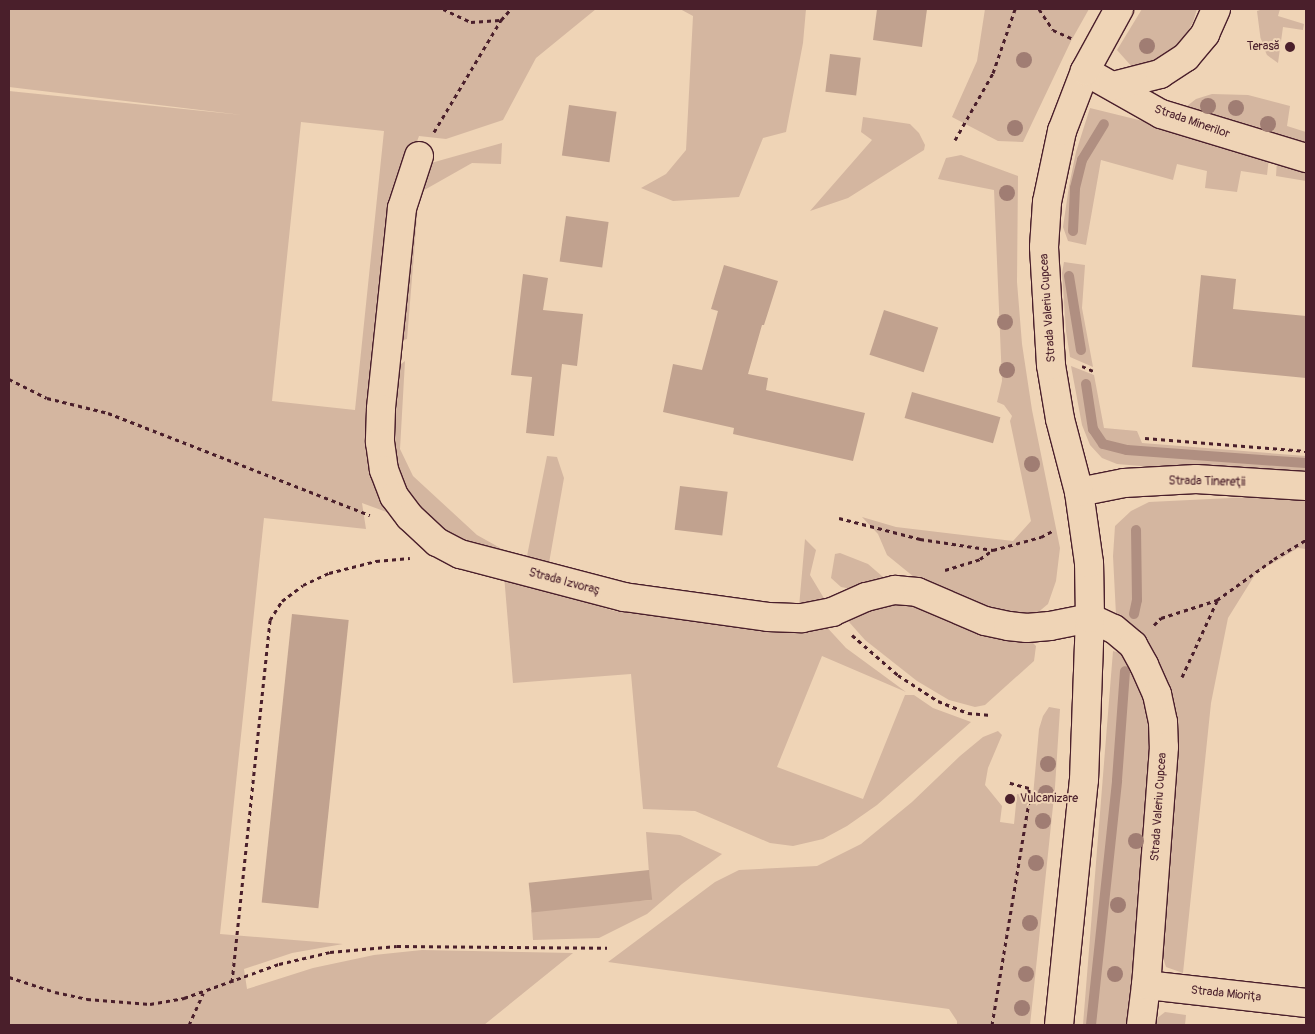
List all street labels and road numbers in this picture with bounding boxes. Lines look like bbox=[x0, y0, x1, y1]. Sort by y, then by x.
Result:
street label: Strada Minerilor bbox=[1152, 102, 1232, 142]
street label: Strada Valeriu Cupcea bbox=[1037, 253, 1059, 363]
street label: Strada Tinereţii bbox=[1168, 474, 1246, 490]
street label: Strada Izvoraş bbox=[527, 566, 601, 598]
street label: Strada Valeriu Cupcea bbox=[1148, 752, 1170, 862]
street label: Strada Mioriţa bbox=[1190, 983, 1262, 1005]

